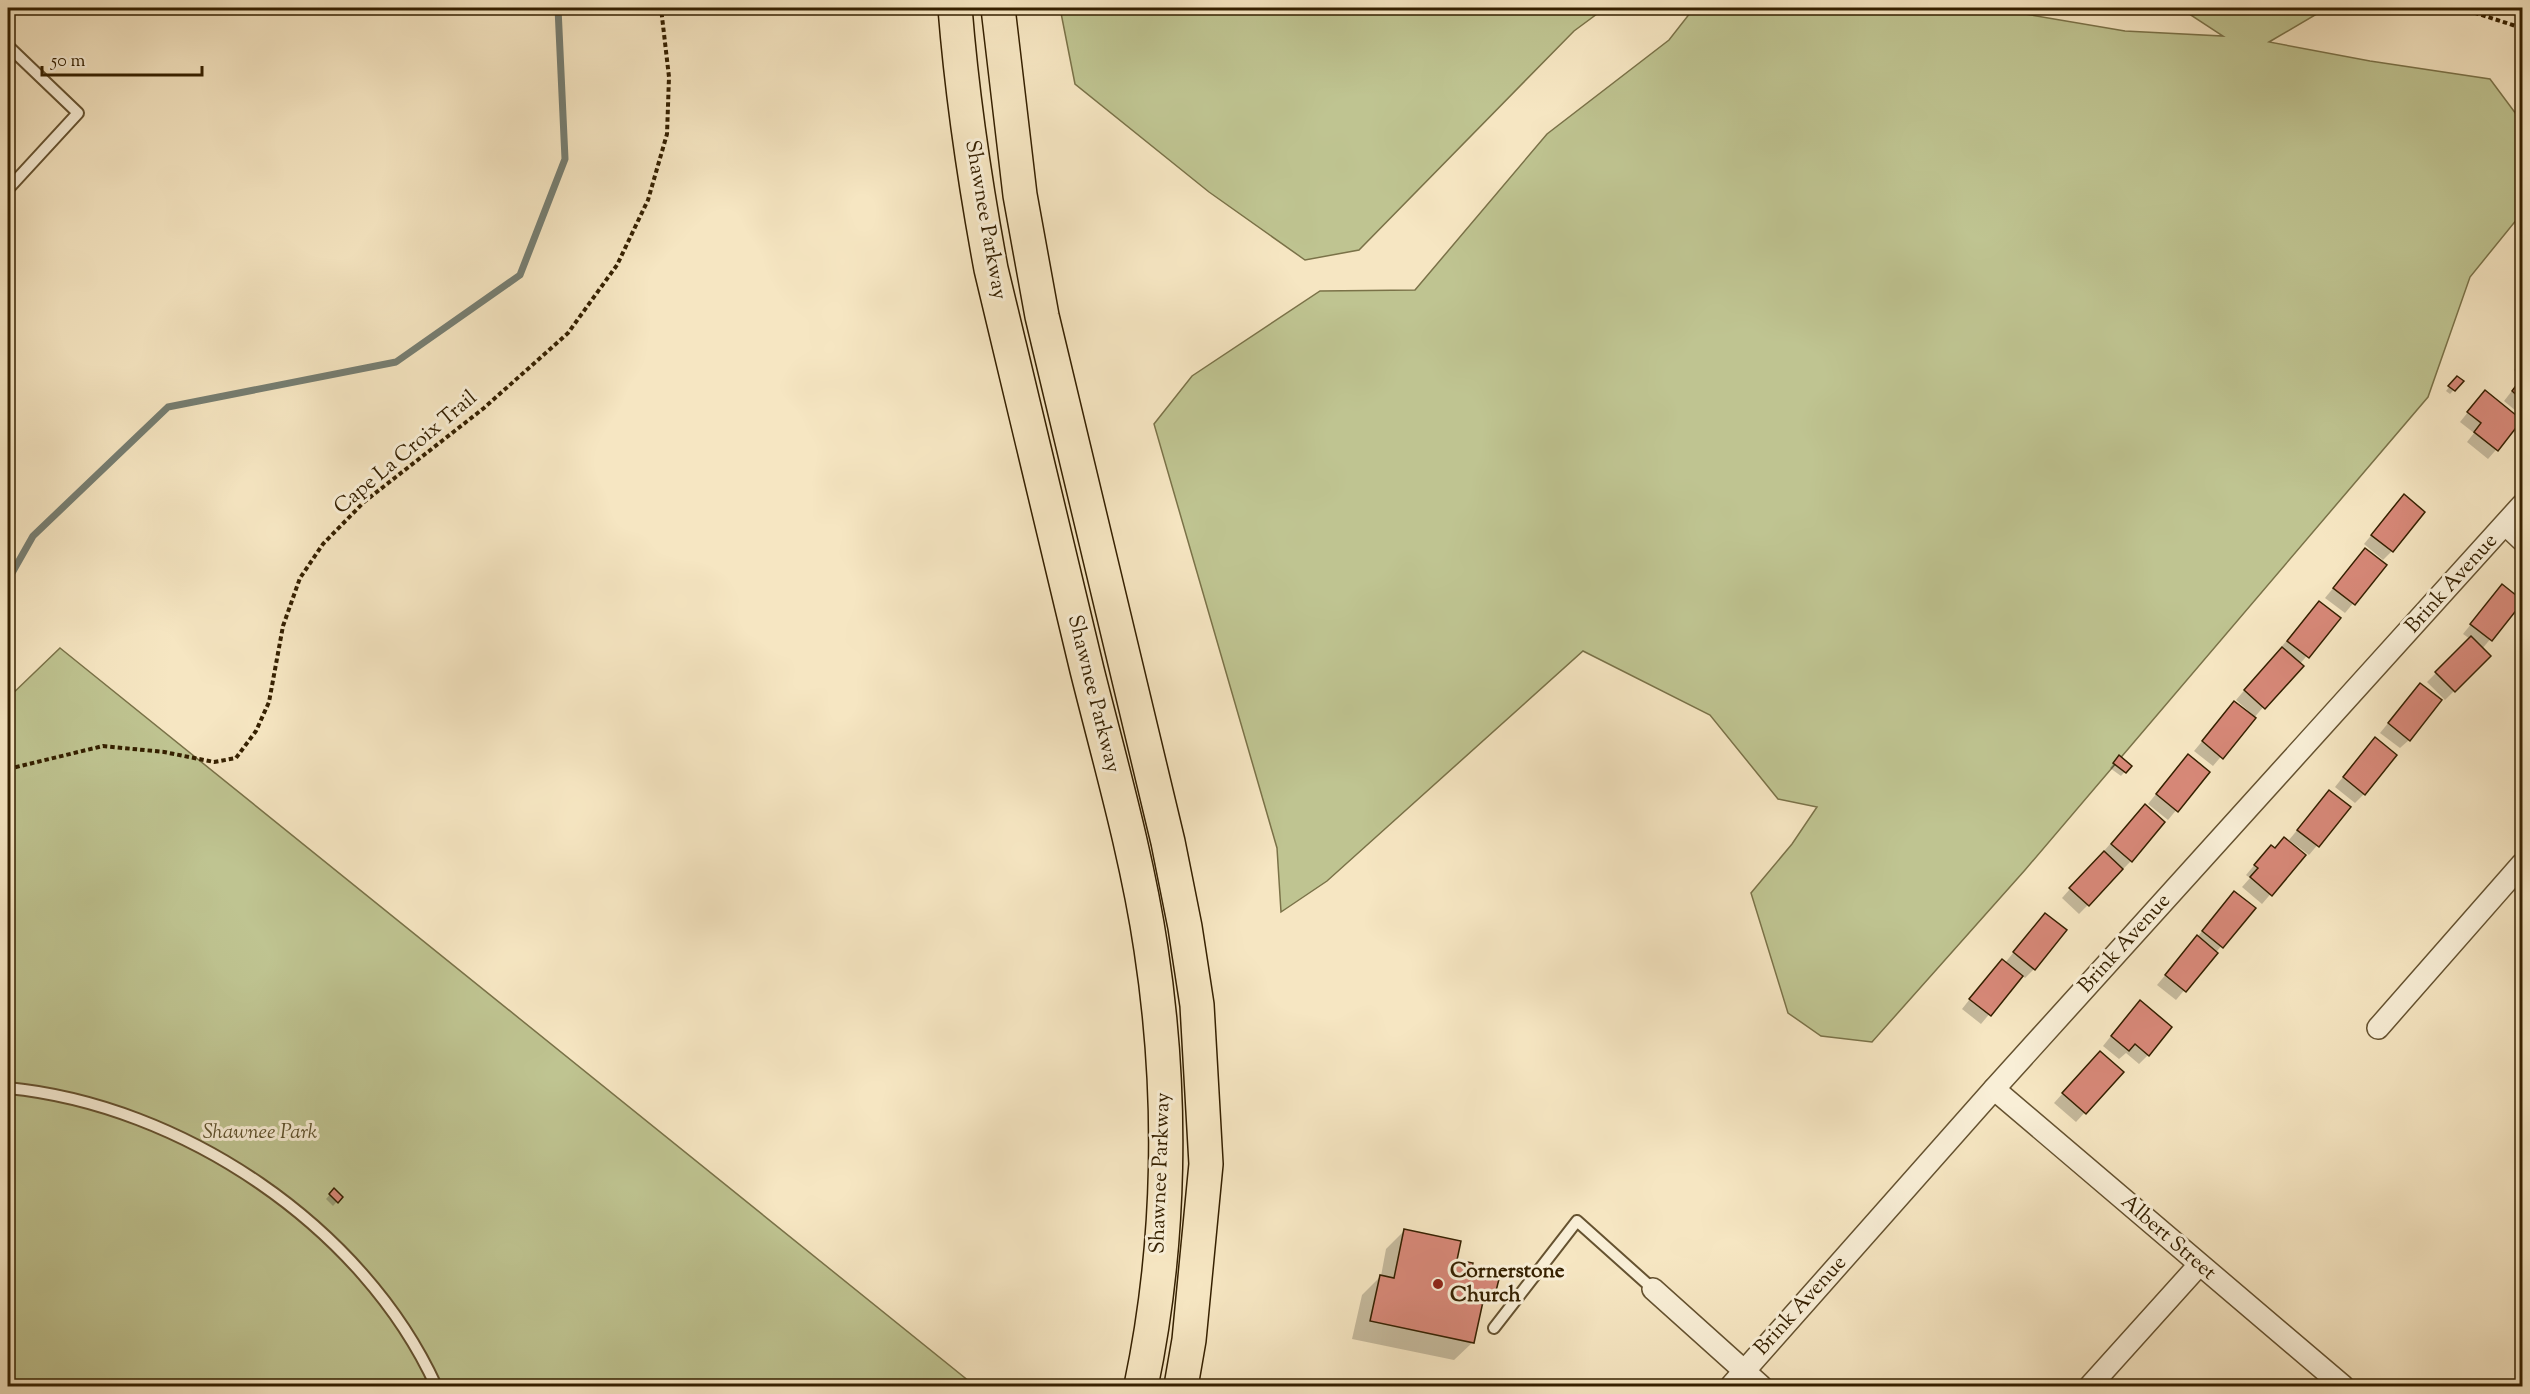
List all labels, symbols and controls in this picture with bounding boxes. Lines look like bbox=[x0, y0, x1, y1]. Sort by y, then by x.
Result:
scale bar bbox=[42, 39, 202, 77]
text: 50 m bbox=[50, 49, 86, 75]
street label: Shawnee Parkway bbox=[956, 138, 1014, 303]
street label: Cape La Croix Trail bbox=[328, 384, 484, 522]
street label: Brink Avenue bbox=[2399, 527, 2505, 641]
street label: Shawnee Parkway bbox=[1059, 612, 1127, 776]
street label: Brink Avenue bbox=[2072, 887, 2178, 1001]
street label: Shawnee Parkway bbox=[1143, 1091, 1179, 1254]
park label: Shawnee Park bbox=[203, 1118, 318, 1148]
street label: Albert Street bbox=[2114, 1188, 2222, 1288]
street label: Brink Avenue bbox=[1748, 1249, 1854, 1363]
place label: Cornerstone Church bbox=[1450, 1257, 1565, 1311]
marker: Cornerstone Church bbox=[1431, 1277, 1445, 1291]

